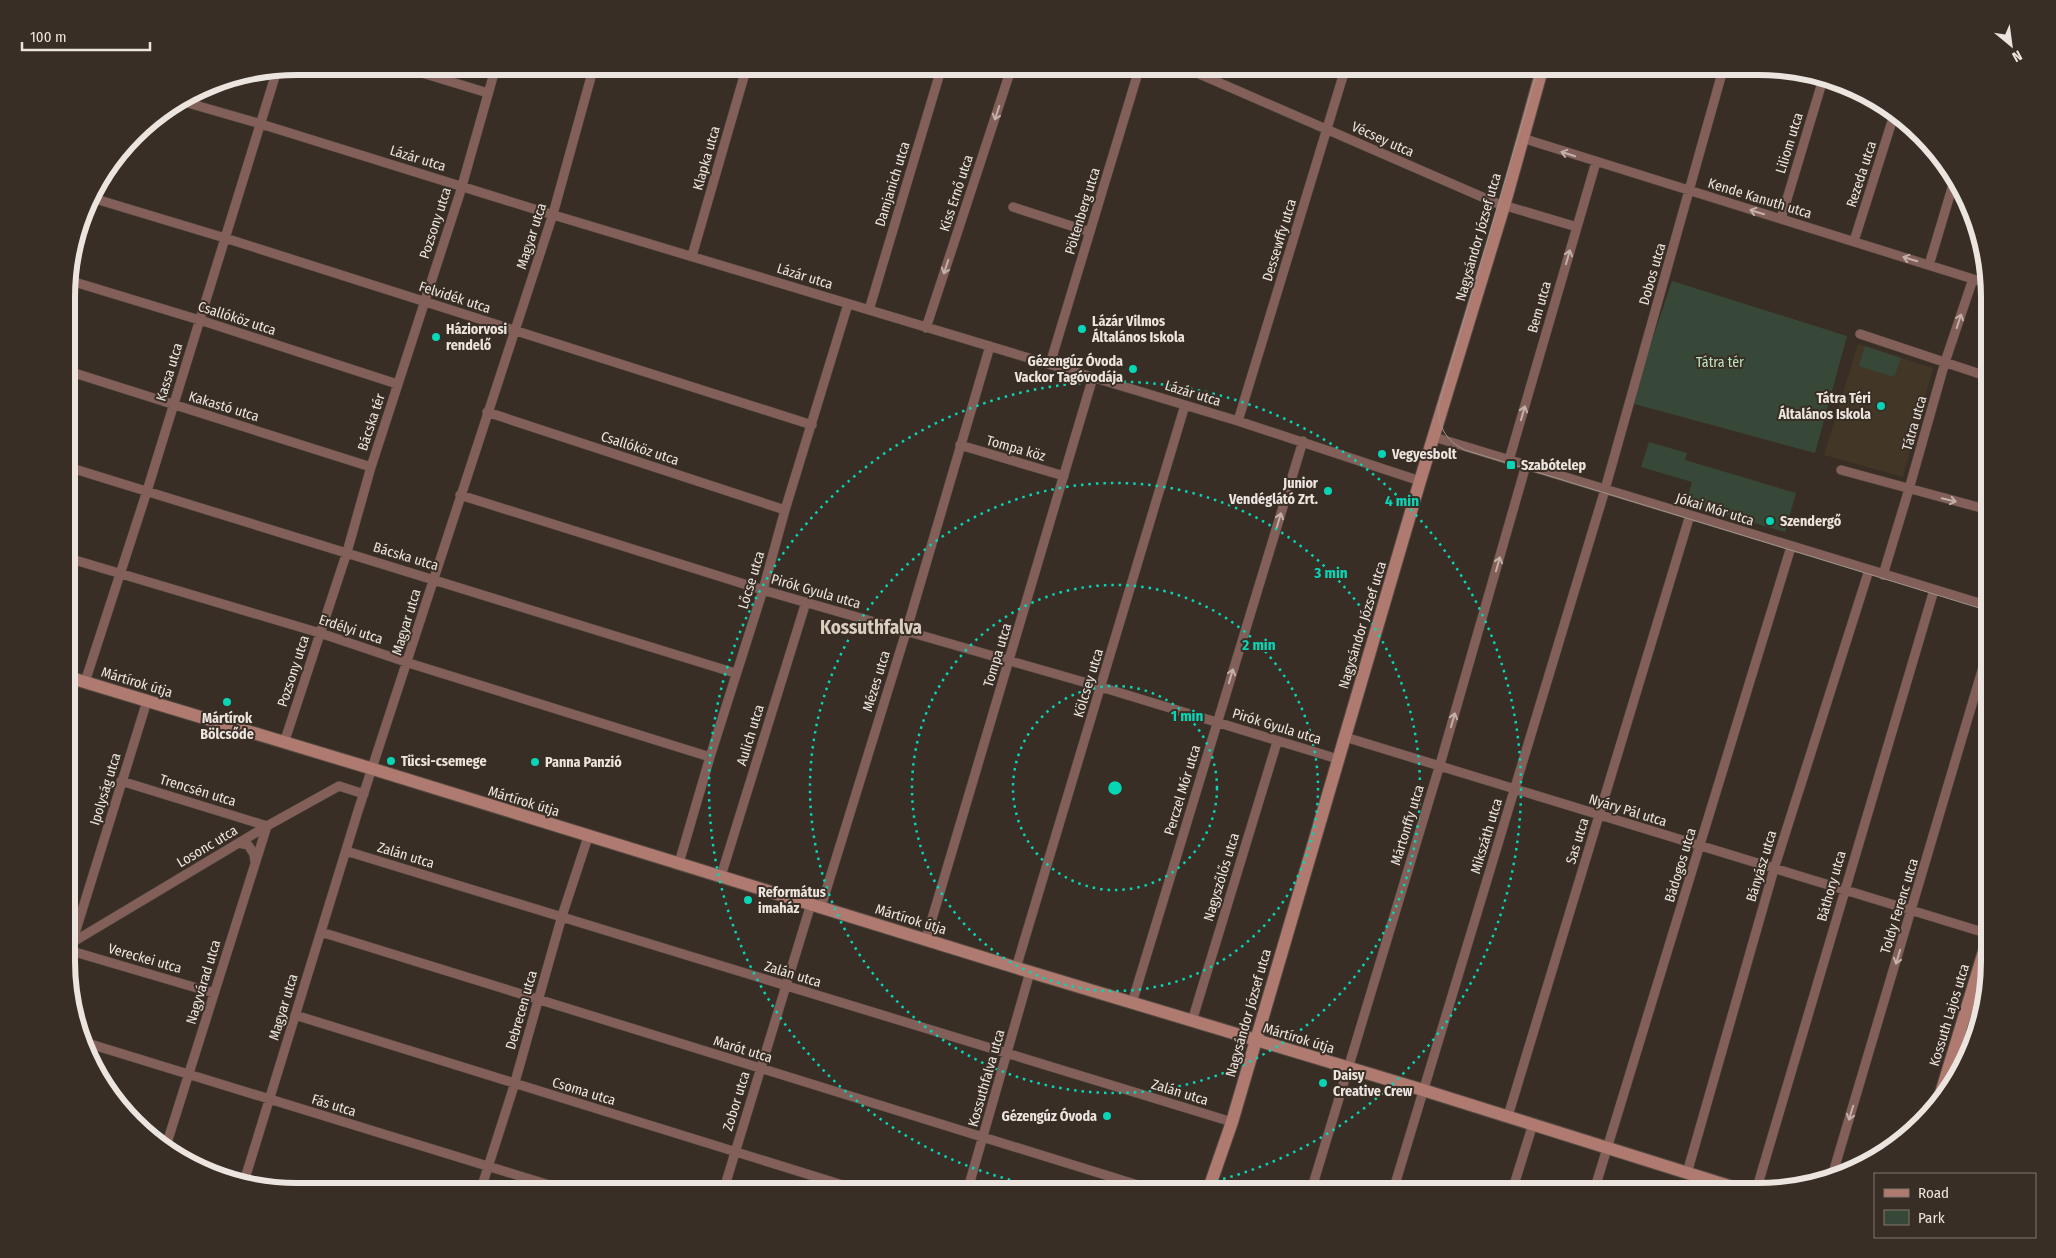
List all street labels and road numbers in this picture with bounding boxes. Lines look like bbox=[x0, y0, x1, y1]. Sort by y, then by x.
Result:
street label: Liliom utca bbox=[1772, 111, 1807, 176]
street label: Vécsey utca bbox=[1349, 118, 1417, 161]
street label: Klapka utca bbox=[689, 124, 724, 192]
street label: Damjanich utca bbox=[871, 139, 914, 229]
street label: Rezeda utca bbox=[1843, 139, 1880, 209]
street label: Lázár utca bbox=[388, 142, 448, 175]
street label: Kiss Ernő utca bbox=[936, 152, 977, 234]
street label: Pöltenberg utca bbox=[1061, 166, 1104, 257]
street label: Nagysándor József utca bbox=[1452, 171, 1505, 303]
street label: Kende Kanuth utca bbox=[1706, 175, 1814, 222]
street label: Pozsony utca bbox=[416, 185, 455, 261]
street label: Dessewffy utca bbox=[1259, 197, 1300, 283]
street label: Magyar utca bbox=[513, 201, 550, 271]
street label: Dobos utca bbox=[1635, 241, 1670, 307]
street label: Lázár utca bbox=[775, 260, 835, 293]
street label: Felvidék utca bbox=[417, 278, 493, 317]
street label: Bem utca bbox=[1524, 279, 1555, 335]
street label: Csallóköz utca bbox=[196, 298, 278, 339]
street label: Kassa utca bbox=[153, 341, 186, 403]
street label: Lázár utca bbox=[1163, 377, 1223, 410]
street label: Kakastó utca bbox=[187, 388, 261, 425]
street label: Bácska tér bbox=[354, 391, 389, 453]
street label: Tátra utca bbox=[1899, 394, 1930, 453]
street label: Csallóköz utca bbox=[599, 428, 681, 469]
street label: Tompa köz bbox=[984, 432, 1048, 465]
street label: Jókai Mór utca bbox=[1674, 489, 1756, 529]
street label: Bácska utca bbox=[371, 539, 441, 574]
street label: Lőcse utca bbox=[735, 549, 768, 611]
street label: Nagysándor József utca bbox=[1335, 559, 1390, 691]
street label: Pirók Gyula utca bbox=[769, 571, 863, 612]
street label: Magyar utca bbox=[388, 587, 425, 658]
street label: Erdélyi utca bbox=[317, 611, 385, 648]
street label: Tompa utca bbox=[980, 621, 1015, 689]
street label: Pozsony utca bbox=[274, 633, 313, 709]
street label: Kölcsey utca bbox=[1070, 647, 1107, 720]
street label: Mézes utca bbox=[859, 649, 894, 714]
street label: Mártírok útja bbox=[99, 664, 175, 701]
street label: Aulich utca bbox=[733, 702, 768, 768]
street label: Pirók Gyula utca bbox=[1230, 705, 1324, 748]
street label: Perczel Mór utca bbox=[1161, 743, 1204, 837]
street label: Ipolyság utca bbox=[86, 751, 125, 828]
street label: Trencsén utca bbox=[158, 771, 238, 810]
street label: Mártírok útja bbox=[486, 783, 562, 820]
street label: Mártonffy utca bbox=[1387, 783, 1428, 867]
street label: Nyáry Pál utca bbox=[1587, 791, 1669, 830]
street label: Mikszáth utca bbox=[1467, 796, 1506, 876]
street label: Sas utca bbox=[1562, 816, 1593, 866]
street label: Losonc utca bbox=[174, 822, 241, 871]
street label: Bádogos utca bbox=[1661, 826, 1700, 904]
street label: Bányász utca bbox=[1743, 828, 1780, 904]
street label: Nagyszőlős utca bbox=[1200, 831, 1243, 923]
street label: Zalán utca bbox=[375, 839, 437, 872]
street label: Báthory utca bbox=[1813, 849, 1850, 923]
street label: Toldy Ferenc utca bbox=[1877, 856, 1922, 956]
street label: Mártírok útja bbox=[873, 901, 949, 938]
street label: Nagyvárad utca bbox=[183, 938, 224, 1026]
street label: Vereckei utca bbox=[106, 940, 184, 977]
street label: Nagysándor József utca bbox=[1222, 947, 1275, 1079]
street label: Zalán utca bbox=[762, 958, 824, 991]
street label: Kossuth Lajos utca bbox=[1926, 962, 1973, 1068]
street label: Debrecen utca bbox=[502, 968, 541, 1052]
street label: Magyar utca bbox=[265, 972, 302, 1043]
street label: Mártírok útja bbox=[1261, 1020, 1337, 1057]
street label: Kossuthfalva utca bbox=[964, 1027, 1009, 1129]
street label: Marót utca bbox=[711, 1032, 775, 1067]
street label: Zobor utca bbox=[719, 1069, 754, 1133]
street label: Csoma utca bbox=[550, 1074, 618, 1109]
street label: Zalán utca bbox=[1149, 1076, 1211, 1109]
street label: Fás utca bbox=[310, 1091, 358, 1120]

